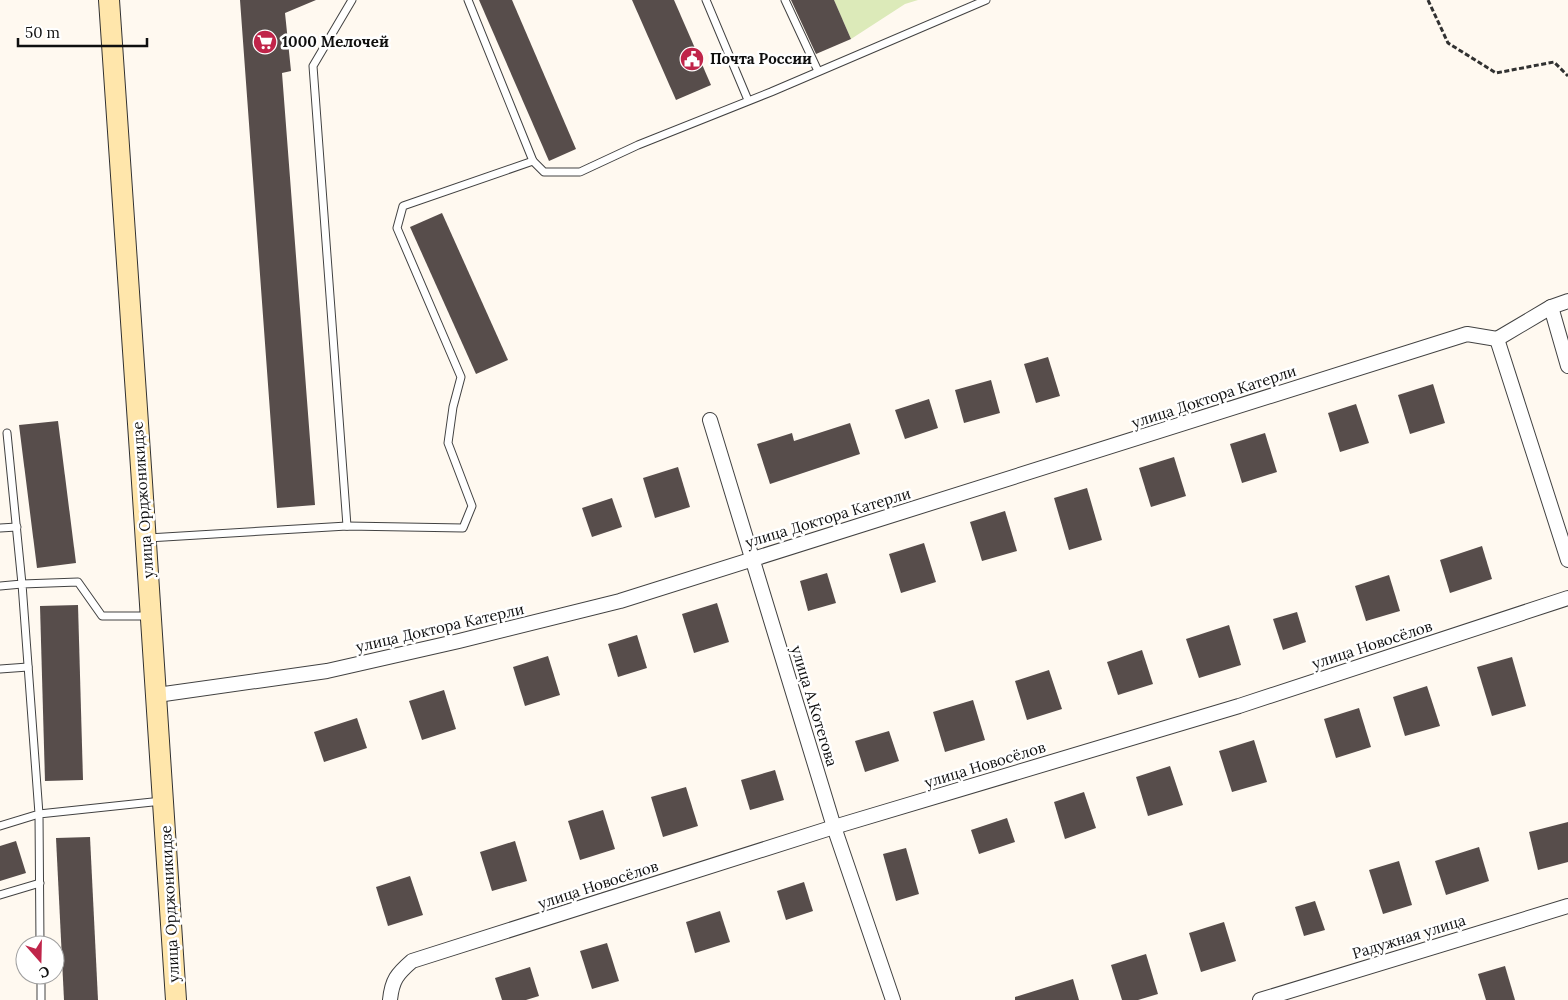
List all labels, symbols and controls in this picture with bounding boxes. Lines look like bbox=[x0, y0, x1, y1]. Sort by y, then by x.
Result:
scale bar bbox=[18, 15, 146, 47]
text: 50 m bbox=[25, 23, 60, 42]
supermarket icon: 1000 Мелочей bbox=[252, 29, 278, 55]
place label: 1000 Мелочей bbox=[282, 32, 389, 51]
public building icon: Почта России bbox=[679, 46, 705, 72]
place label: Почта России bbox=[710, 49, 812, 68]
street label: улица Доктора Катерли bbox=[1129, 361, 1299, 432]
street label: улица Орджоникидзе bbox=[128, 421, 157, 579]
street label: улица Доктора Катерли bbox=[743, 483, 913, 552]
street label: улица Доктора Катерли bbox=[354, 599, 526, 656]
street label: улица Новосёлов bbox=[1309, 616, 1435, 673]
street label: улица А.Котегова bbox=[787, 643, 842, 769]
street label: улица Новосёлов bbox=[922, 737, 1048, 792]
street label: улица Орджоникидзе bbox=[156, 825, 183, 983]
street label: улица Новосёлов bbox=[535, 856, 661, 913]
street label: Радужная улица bbox=[1350, 910, 1468, 963]
north arrow bbox=[15, 935, 65, 985]
text: С bbox=[37, 962, 52, 982]

